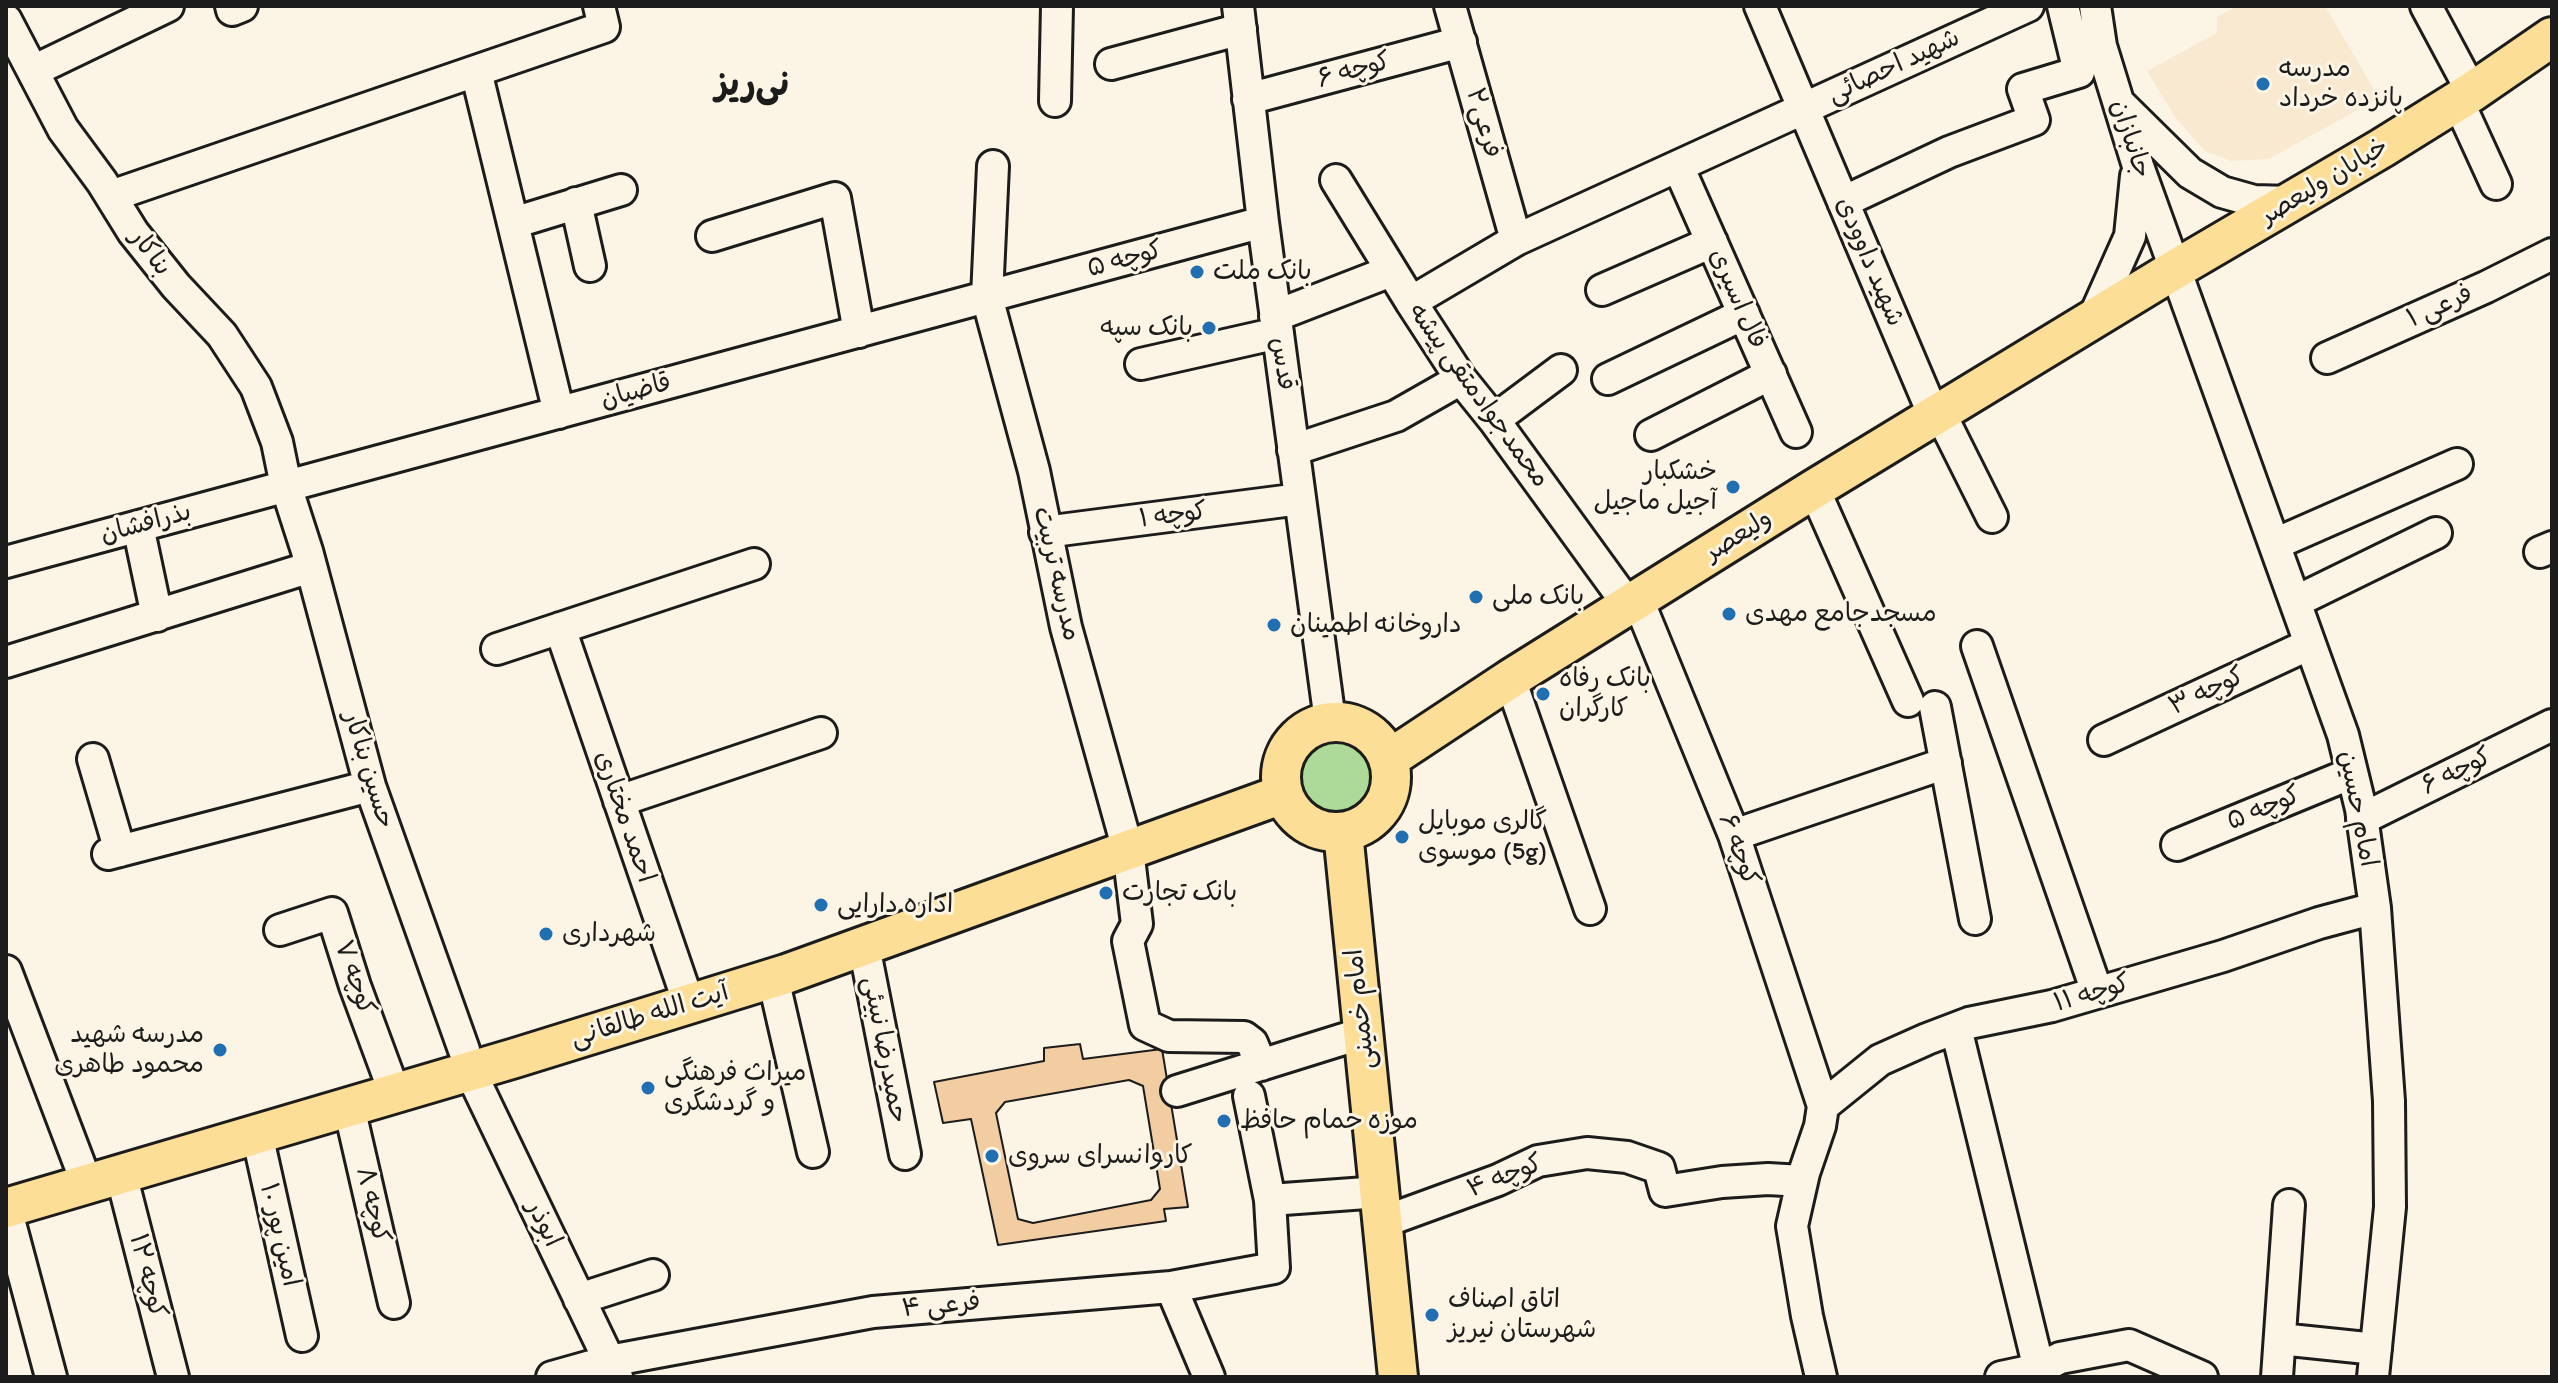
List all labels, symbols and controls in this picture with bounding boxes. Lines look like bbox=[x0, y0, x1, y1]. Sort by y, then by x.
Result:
street label: شهید احصائی bbox=[1823, 23, 1965, 111]
street label: کوچه ۶ bbox=[1314, 46, 1394, 96]
place label: مدرسه پانزده خرداد bbox=[2279, 53, 2403, 114]
district label: نی‌ریز bbox=[715, 66, 789, 106]
marker: مدرسه پانزده خرداد bbox=[2254, 75, 2272, 93]
street label: فرعی۲ bbox=[1458, 84, 1508, 162]
street label: جانبازان bbox=[2103, 96, 2157, 182]
street label: خیابان ولیعصر bbox=[2255, 132, 2395, 232]
street label: شهید داوودی bbox=[1828, 193, 1910, 331]
street label: بناکار bbox=[122, 223, 178, 283]
street label: کوچه ۵ bbox=[1084, 235, 1166, 285]
street label: فال اسیری bbox=[1701, 244, 1773, 354]
place label: بانک ملت bbox=[1213, 256, 1312, 288]
marker: بانک ملت bbox=[1188, 263, 1206, 281]
street label: فرعی ۱ bbox=[2402, 279, 2478, 335]
street label: محمدجوادمتقی پیشه bbox=[1401, 298, 1555, 494]
place label: بانک سپه bbox=[1100, 312, 1193, 344]
marker: بانک سپه bbox=[1200, 319, 1218, 337]
street label: قدس bbox=[1263, 335, 1301, 393]
street label: قاضیان bbox=[597, 368, 675, 416]
place label: خشکبار آجیل ماجیل bbox=[1594, 456, 1717, 518]
marker: خشکبار آجیل ماجیل bbox=[1724, 478, 1742, 496]
street label: کوچه ۱ bbox=[1137, 496, 1209, 536]
street label: بذرافشان bbox=[97, 497, 195, 551]
street label: ولیعصر bbox=[1700, 503, 1778, 569]
street label: مدرسه تربیت bbox=[1025, 504, 1087, 644]
place label: بانک ملی bbox=[1492, 581, 1584, 613]
marker: بانک ملی bbox=[1467, 588, 1485, 606]
place label: مسجدجامع مهدی bbox=[1745, 598, 1937, 630]
marker: مسجدجامع مهدی bbox=[1720, 605, 1738, 623]
place label: داروخانه اطمینان bbox=[1290, 609, 1462, 641]
marker: داروخانه اطمینان bbox=[1265, 616, 1283, 634]
street label: کوچه ۳ bbox=[2164, 661, 2250, 723]
place label: بانک رفاه کارگران bbox=[1559, 663, 1651, 724]
marker: بانک رفاه کارگران bbox=[1534, 685, 1552, 703]
street label: حسین بناکار bbox=[335, 708, 401, 832]
street label: کوچه ۶ bbox=[2417, 742, 2497, 802]
street label: احمد مختاری bbox=[587, 747, 661, 887]
street label: امام حسین bbox=[2330, 748, 2384, 870]
street label: کوچه ۵ bbox=[2223, 780, 2305, 838]
place label: گالری موبایل موسوی (5g) bbox=[1418, 806, 1547, 868]
street label: ۶ کوچه bbox=[1711, 810, 1765, 890]
marker: گالری موبایل موسوی (5g) bbox=[1393, 828, 1411, 846]
place label: بانک تجارت bbox=[1122, 877, 1237, 909]
marker: بانک تجارت bbox=[1097, 884, 1115, 902]
place label: اداره دارایی bbox=[837, 889, 953, 921]
marker: اداره دارایی bbox=[812, 896, 830, 914]
place label: شهرداری bbox=[562, 918, 656, 950]
marker: شهرداری bbox=[537, 925, 555, 943]
street label: کوچه ۷ bbox=[327, 936, 381, 1020]
street label: امام خمینی bbox=[1339, 947, 1383, 1071]
street label: کوچه ۱۱ bbox=[2050, 968, 2134, 1020]
street label: حمیدرضا نبیئی bbox=[854, 974, 914, 1126]
street label: آیت الله طالقانی bbox=[567, 977, 733, 1055]
place label: مدرسه شهید محمود طاهری bbox=[54, 1019, 204, 1080]
marker: مدرسه شهید محمود طاهری bbox=[211, 1041, 229, 1059]
place label: میراث فرهنگی و گردشگری bbox=[664, 1057, 806, 1118]
marker: میراث فرهنگی و گردشگری bbox=[639, 1079, 657, 1097]
place label: موزه حمام حافظ bbox=[1240, 1105, 1418, 1137]
marker: موزه حمام حافظ bbox=[1215, 1112, 1233, 1130]
place label: کاروانسرای سروی bbox=[1008, 1140, 1193, 1172]
marker: کاروانسرای سروی bbox=[983, 1147, 1001, 1165]
street label: کوچه ۴ bbox=[1463, 1148, 1547, 1206]
street label: کوچه ۸ bbox=[348, 1164, 396, 1246]
street label: امین پور ۱۰ bbox=[252, 1180, 306, 1290]
street label: ابوذر bbox=[518, 1195, 568, 1253]
street label: کوچه ۱۲ bbox=[121, 1231, 173, 1321]
place label: اتاق اصناف شهرستان نیریز bbox=[1448, 1284, 1596, 1346]
street label: فرعی ۴ bbox=[900, 1287, 982, 1325]
marker: اتاق اصناف شهرستان نیریز bbox=[1423, 1306, 1441, 1324]

